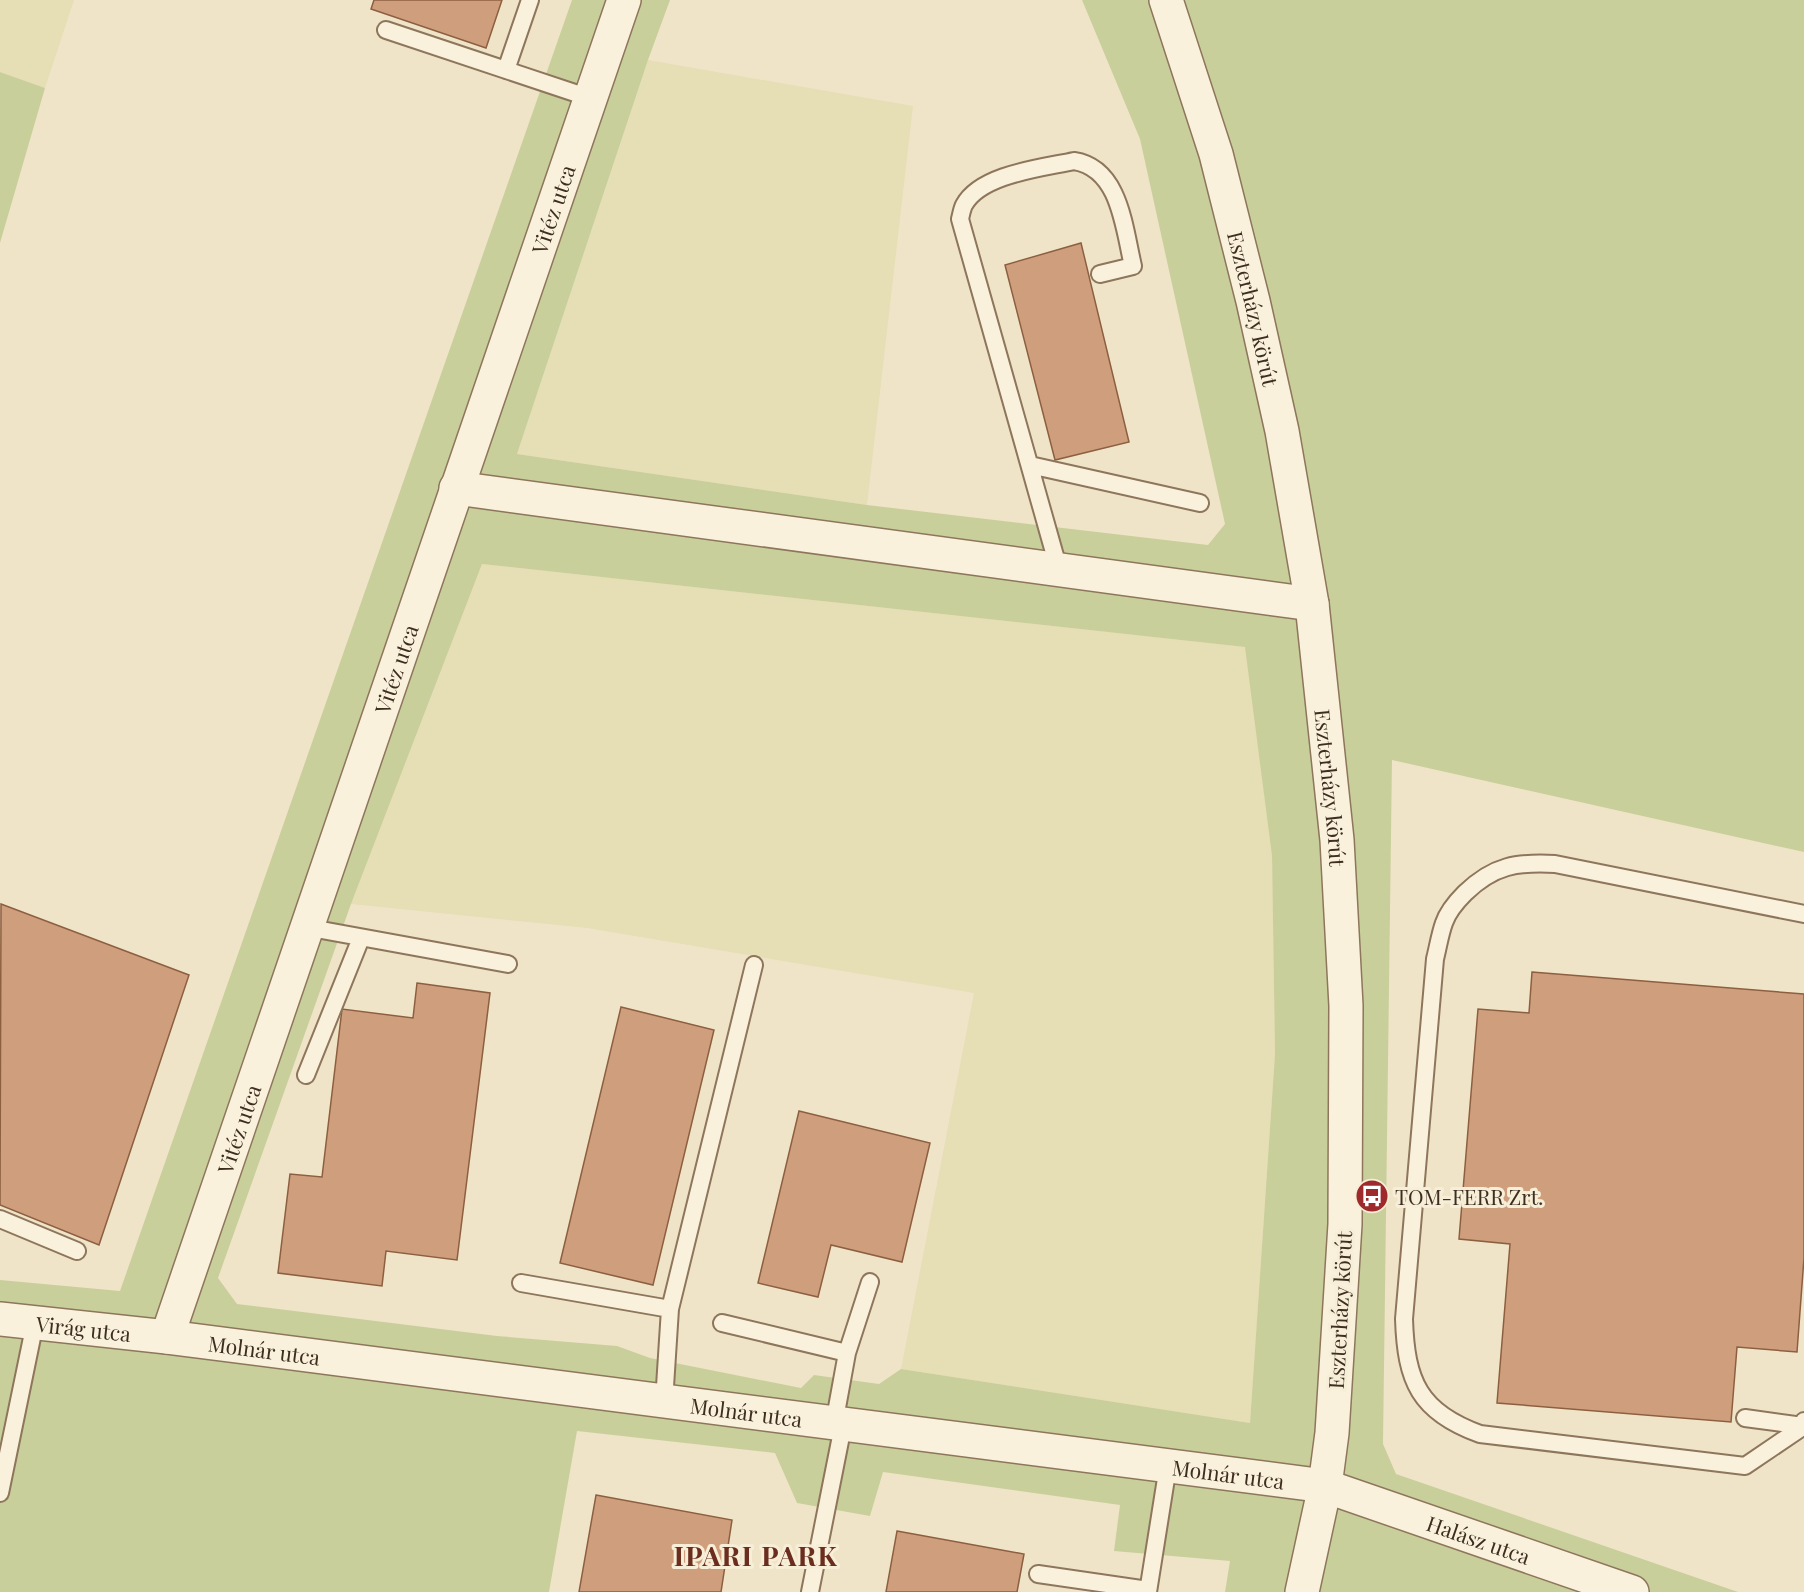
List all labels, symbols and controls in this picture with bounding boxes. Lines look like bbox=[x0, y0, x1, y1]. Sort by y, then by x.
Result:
street label: Vitéz utca bbox=[524, 160, 581, 258]
street label: Eszterházy körút bbox=[1222, 228, 1286, 389]
street label: Vitéz utca bbox=[367, 620, 424, 718]
street label: Eszterházy körút bbox=[1309, 708, 1352, 868]
street label: Vitéz utca bbox=[210, 1080, 267, 1178]
bus stop icon: TOM-FERR Zrt. bbox=[1354, 1178, 1390, 1214]
place label: TOM-FERR Zrt. bbox=[1395, 1182, 1543, 1210]
street label: Eszterházy körút bbox=[1321, 1230, 1357, 1390]
street label: Virág utca bbox=[34, 1309, 133, 1347]
street label: Molnár utca bbox=[207, 1328, 322, 1371]
street label: Molnár utca bbox=[689, 1390, 804, 1433]
street label: Molnár utca bbox=[1171, 1452, 1287, 1495]
street label: Halász utca bbox=[1423, 1508, 1535, 1570]
district label: IPARI PARK bbox=[674, 1537, 838, 1573]

